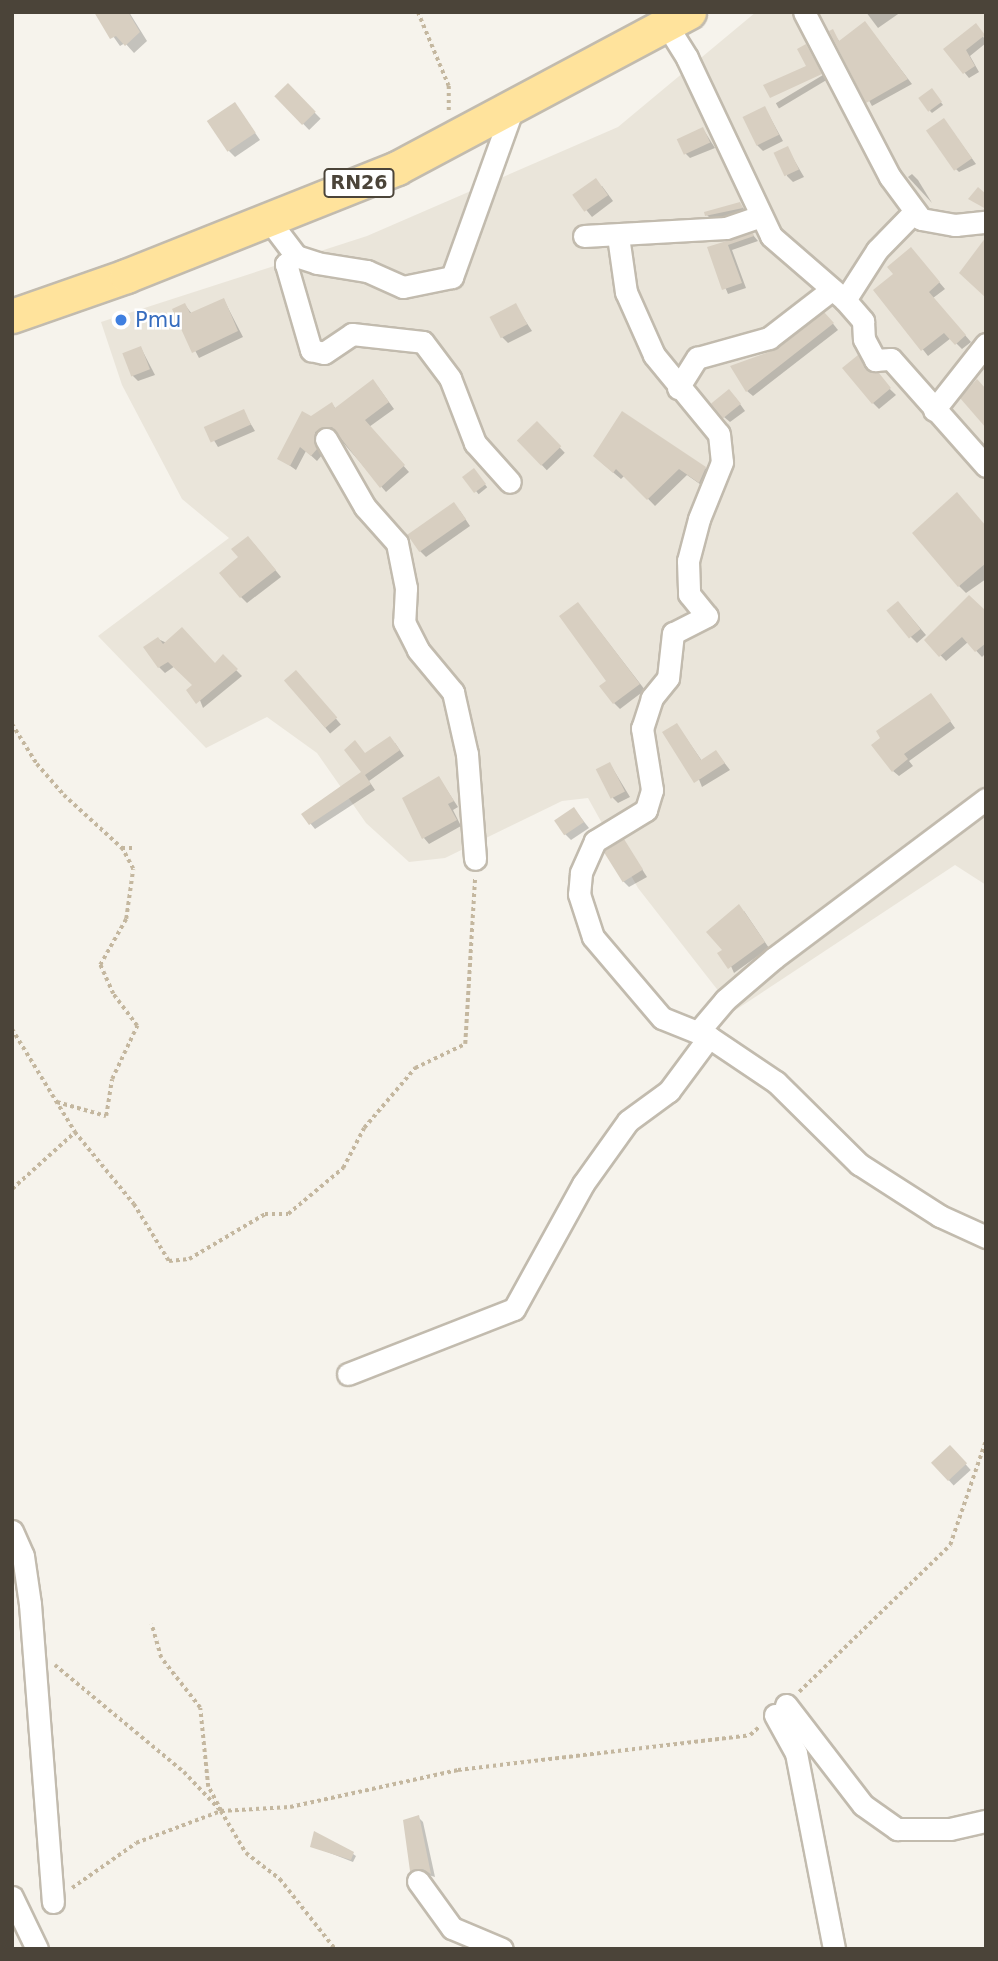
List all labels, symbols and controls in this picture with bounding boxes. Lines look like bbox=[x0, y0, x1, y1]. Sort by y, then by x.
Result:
road number: RN26 bbox=[322, 168, 396, 198]
place label: Pmu bbox=[135, 307, 181, 333]
marker: Pmu bbox=[113, 312, 129, 328]

